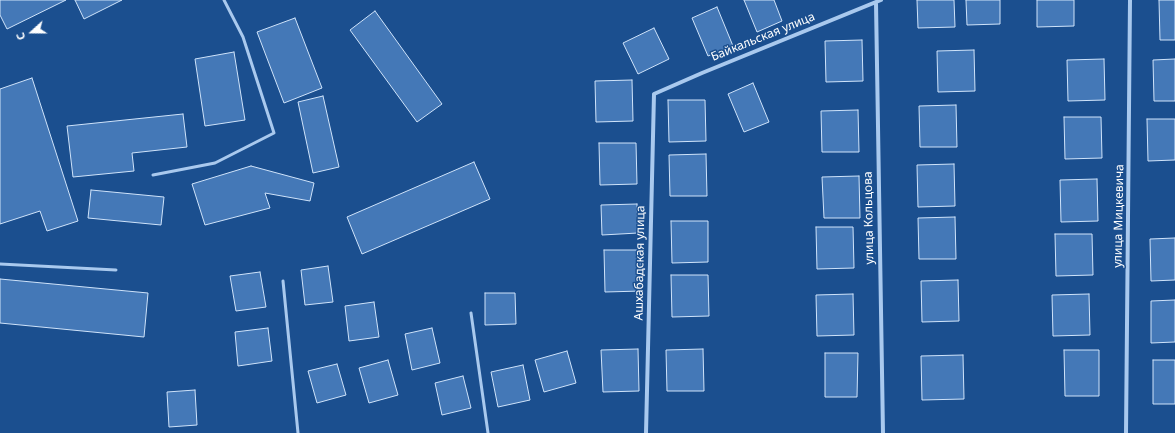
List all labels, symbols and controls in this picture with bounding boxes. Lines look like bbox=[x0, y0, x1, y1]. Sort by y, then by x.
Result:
street label: Байкальская улица bbox=[709, 10, 817, 64]
north arrow bbox=[12, 12, 52, 52]
text: С bbox=[12, 30, 29, 42]
street label: улица Мицкевича bbox=[1111, 164, 1127, 268]
street label: улица Кольцова bbox=[861, 171, 877, 265]
street label: Ашхабадская улица bbox=[632, 205, 648, 321]

